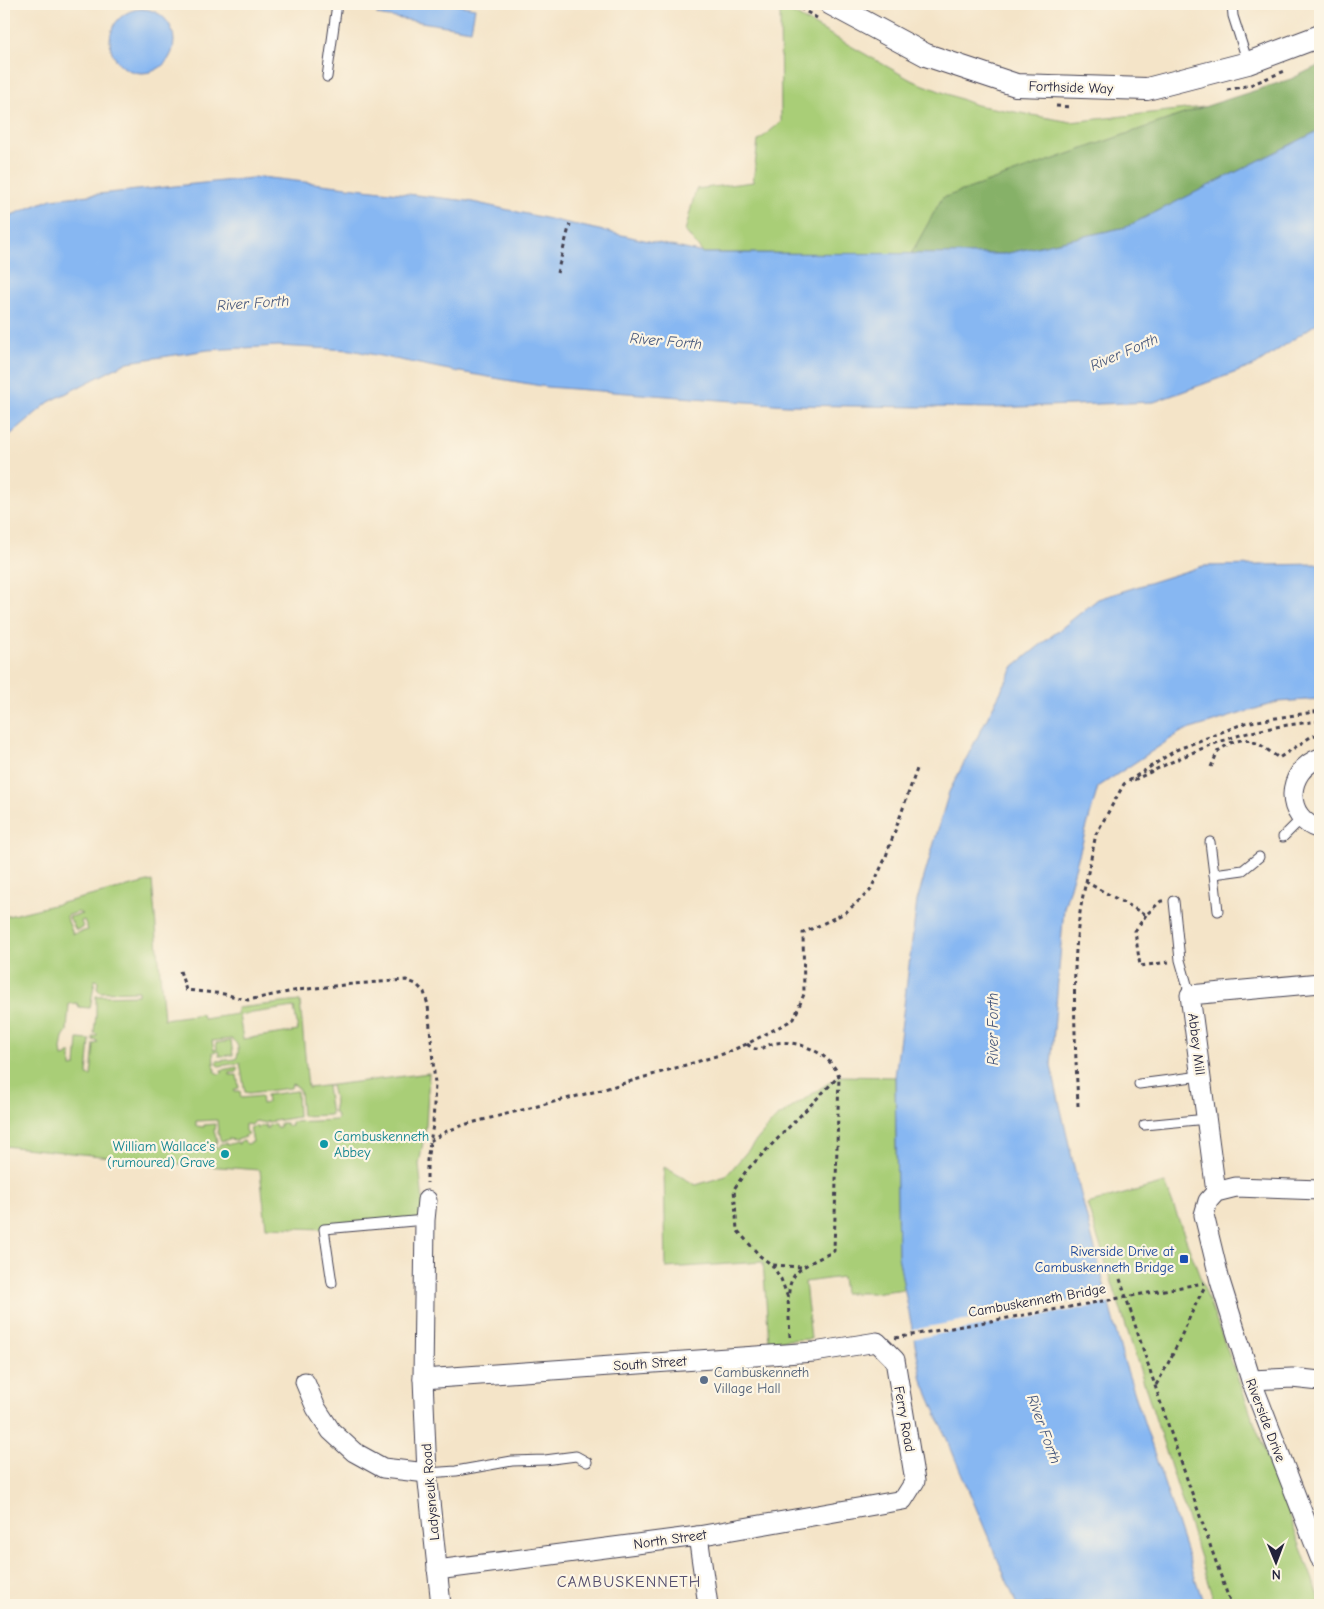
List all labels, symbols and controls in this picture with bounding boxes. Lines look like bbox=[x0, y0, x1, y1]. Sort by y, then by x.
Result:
street label: Forthside Way bbox=[1028, 78, 1114, 97]
water label: River Forth bbox=[216, 291, 290, 315]
water label: River Forth bbox=[629, 329, 703, 353]
water label: River Forth bbox=[1087, 330, 1161, 374]
water label: River Forth bbox=[984, 993, 1002, 1065]
street label: Abbey Mill bbox=[1184, 1012, 1209, 1076]
place label: Cambuskenneth Abbey bbox=[334, 1128, 429, 1161]
place label: William Wallace's (rumoured) Grave bbox=[107, 1138, 215, 1171]
marker: Cambuskenneth Abbey bbox=[318, 1138, 330, 1150]
marker: William Wallace's (rumoured) Grave bbox=[219, 1148, 231, 1160]
place label: Riverside Drive at Cambuskenneth Bridge bbox=[1035, 1243, 1175, 1276]
marker: Riverside Drive at Cambuskenneth Bridge bbox=[1178, 1253, 1190, 1265]
street label: Cambuskenneth Bridge bbox=[967, 1280, 1107, 1321]
street label: South Street bbox=[613, 1352, 688, 1375]
place label: Cambuskenneth Village Hall bbox=[714, 1364, 809, 1397]
marker: Cambuskenneth Village Hall bbox=[698, 1374, 710, 1386]
street label: Riverside Drive bbox=[1242, 1376, 1289, 1464]
street label: Ferry Road bbox=[890, 1385, 919, 1453]
water label: River Forth bbox=[1023, 1392, 1065, 1466]
street label: Ladysneuk Road bbox=[418, 1443, 443, 1541]
street label: North Street bbox=[633, 1526, 709, 1553]
north arrow bbox=[1252, 1536, 1302, 1586]
text: N bbox=[1272, 1566, 1281, 1583]
district label: CAMBUSKENNETH bbox=[557, 1573, 701, 1591]

